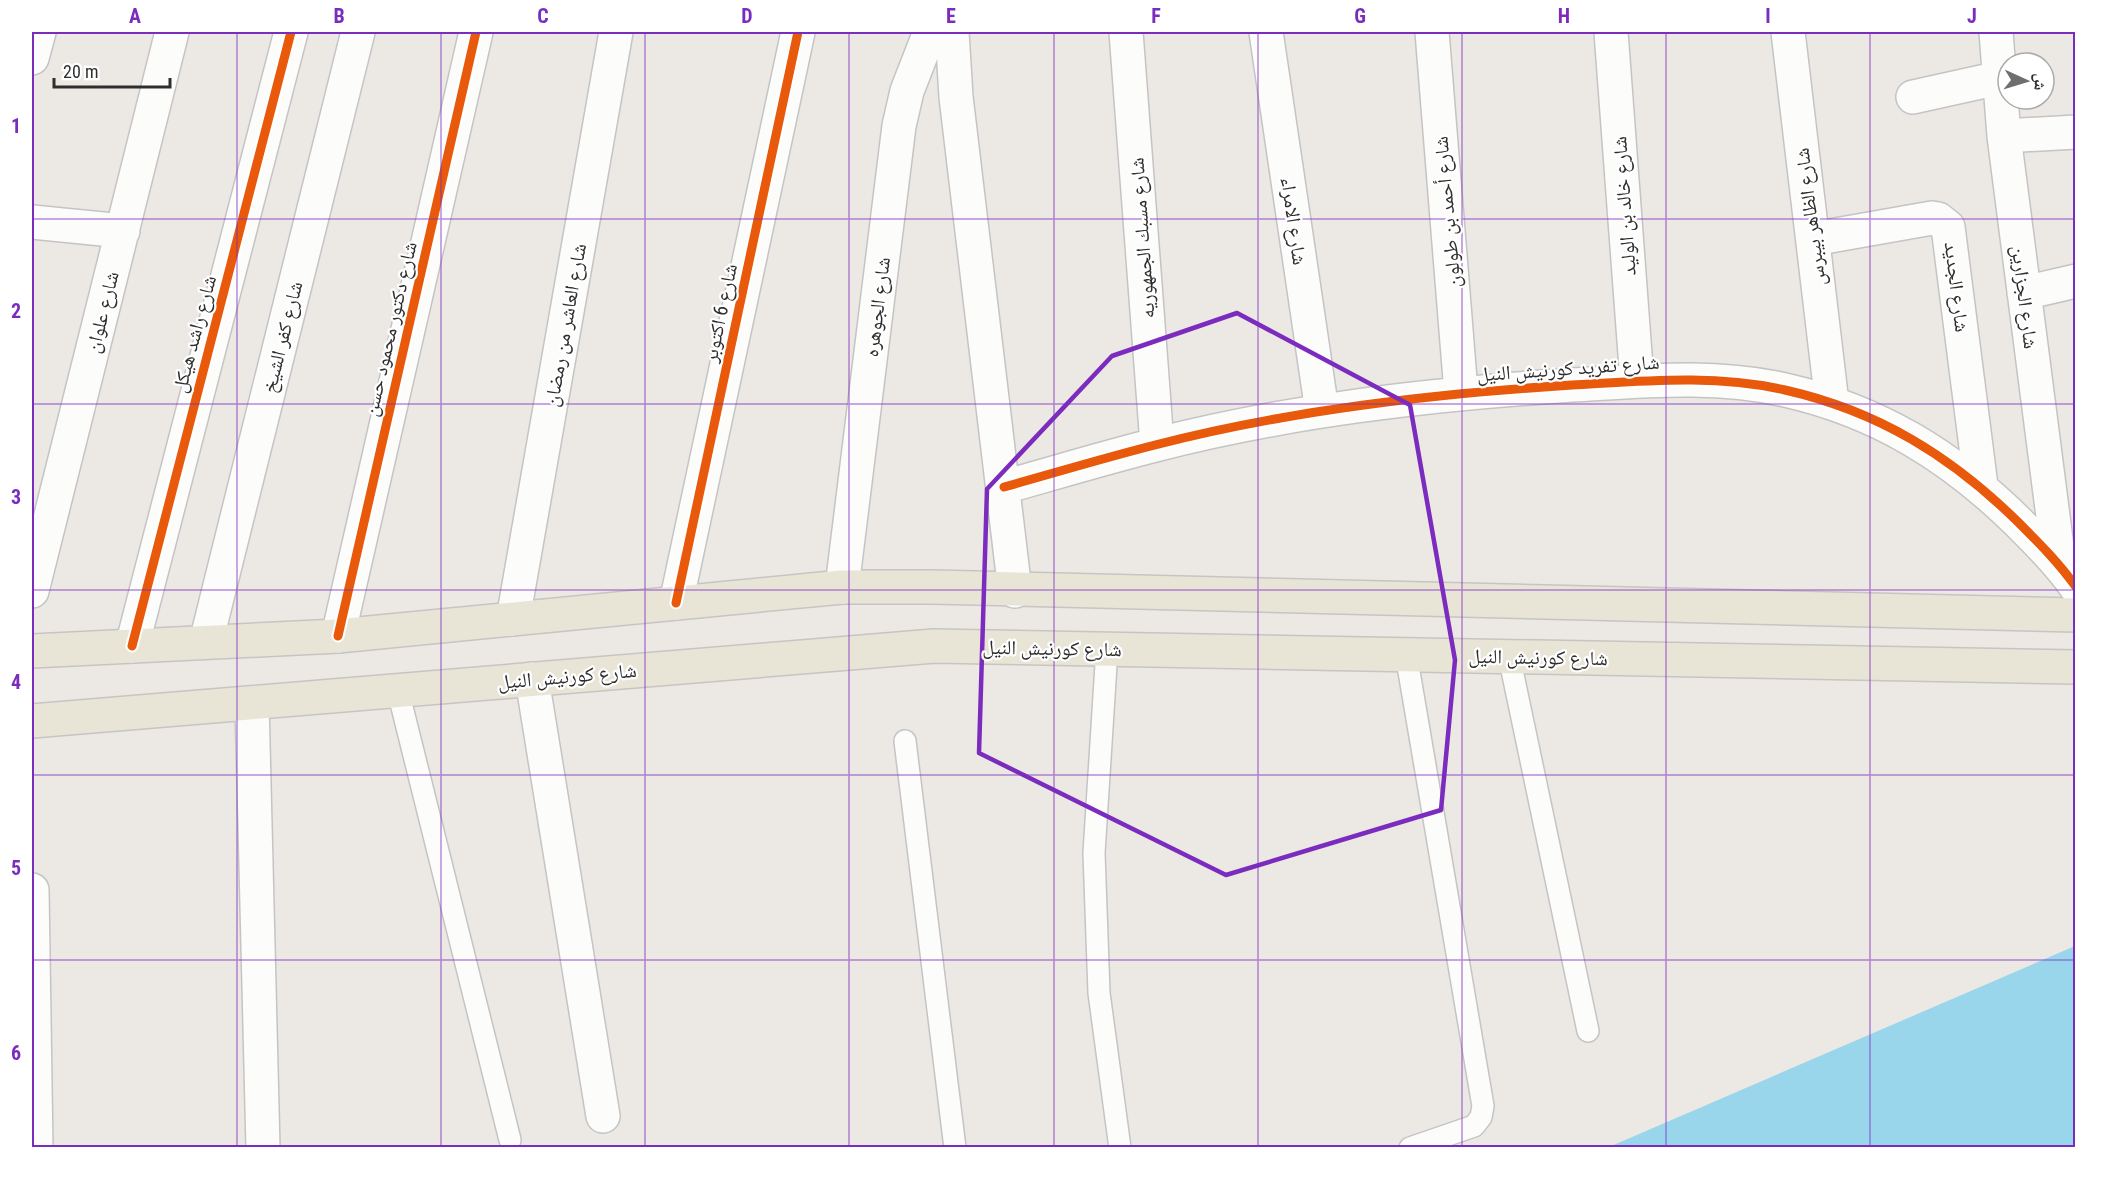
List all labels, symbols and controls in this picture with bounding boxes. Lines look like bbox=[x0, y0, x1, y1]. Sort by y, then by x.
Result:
text: A bbox=[129, 4, 141, 28]
text: B bbox=[333, 4, 345, 28]
text: C bbox=[537, 4, 549, 28]
text: D bbox=[741, 4, 753, 28]
text: E bbox=[946, 4, 956, 28]
text: F bbox=[1151, 4, 1161, 28]
text: G bbox=[1354, 4, 1366, 28]
text: H bbox=[1558, 4, 1570, 28]
text: I bbox=[1765, 4, 1771, 28]
text: J bbox=[1967, 4, 1977, 28]
scale bar bbox=[54, 51, 170, 89]
north arrow bbox=[1996, 51, 2056, 111]
text: 20 m bbox=[63, 61, 98, 82]
text: ش bbox=[2030, 73, 2051, 91]
text: 1 bbox=[11, 114, 21, 138]
street label: شارع أحمد بن طولون bbox=[1428, 135, 1467, 289]
street label: شارع خالد بن الوليد bbox=[1607, 135, 1642, 277]
street label: شارع الظاهر بيبرس bbox=[1790, 146, 1831, 287]
street label: شارع مسبك الجمهوريه bbox=[1124, 157, 1161, 319]
street label: شارع الامراء bbox=[1275, 176, 1312, 267]
street label: شارع دكتور محمود حسن bbox=[358, 239, 423, 419]
street label: شارع العاشر من رمضان bbox=[539, 241, 592, 409]
street label: شارع الجديد bbox=[1939, 241, 1974, 334]
street label: شارع الجزارين bbox=[2006, 244, 2043, 350]
street label: شارع الجوهره bbox=[859, 256, 896, 359]
street label: شارع 6 اكتوبر bbox=[698, 261, 743, 366]
street label: شارع علوان bbox=[80, 269, 125, 356]
street label: شارع راشد هيكل bbox=[167, 273, 222, 396]
street label: شارع كفر الشيخ bbox=[257, 279, 308, 396]
text: 2 bbox=[11, 299, 21, 323]
street label: شارع تفريد كورنيش النيل bbox=[1476, 350, 1660, 387]
text: 3 bbox=[11, 485, 21, 509]
street label: شارع كورنيش النيل bbox=[982, 635, 1122, 662]
street label: شارع كورنيش النيل bbox=[1468, 644, 1608, 671]
street label: شارع كورنيش النيل bbox=[496, 658, 638, 695]
text: 4 bbox=[11, 670, 21, 694]
text: 5 bbox=[11, 856, 21, 880]
text: 6 bbox=[11, 1041, 21, 1065]

